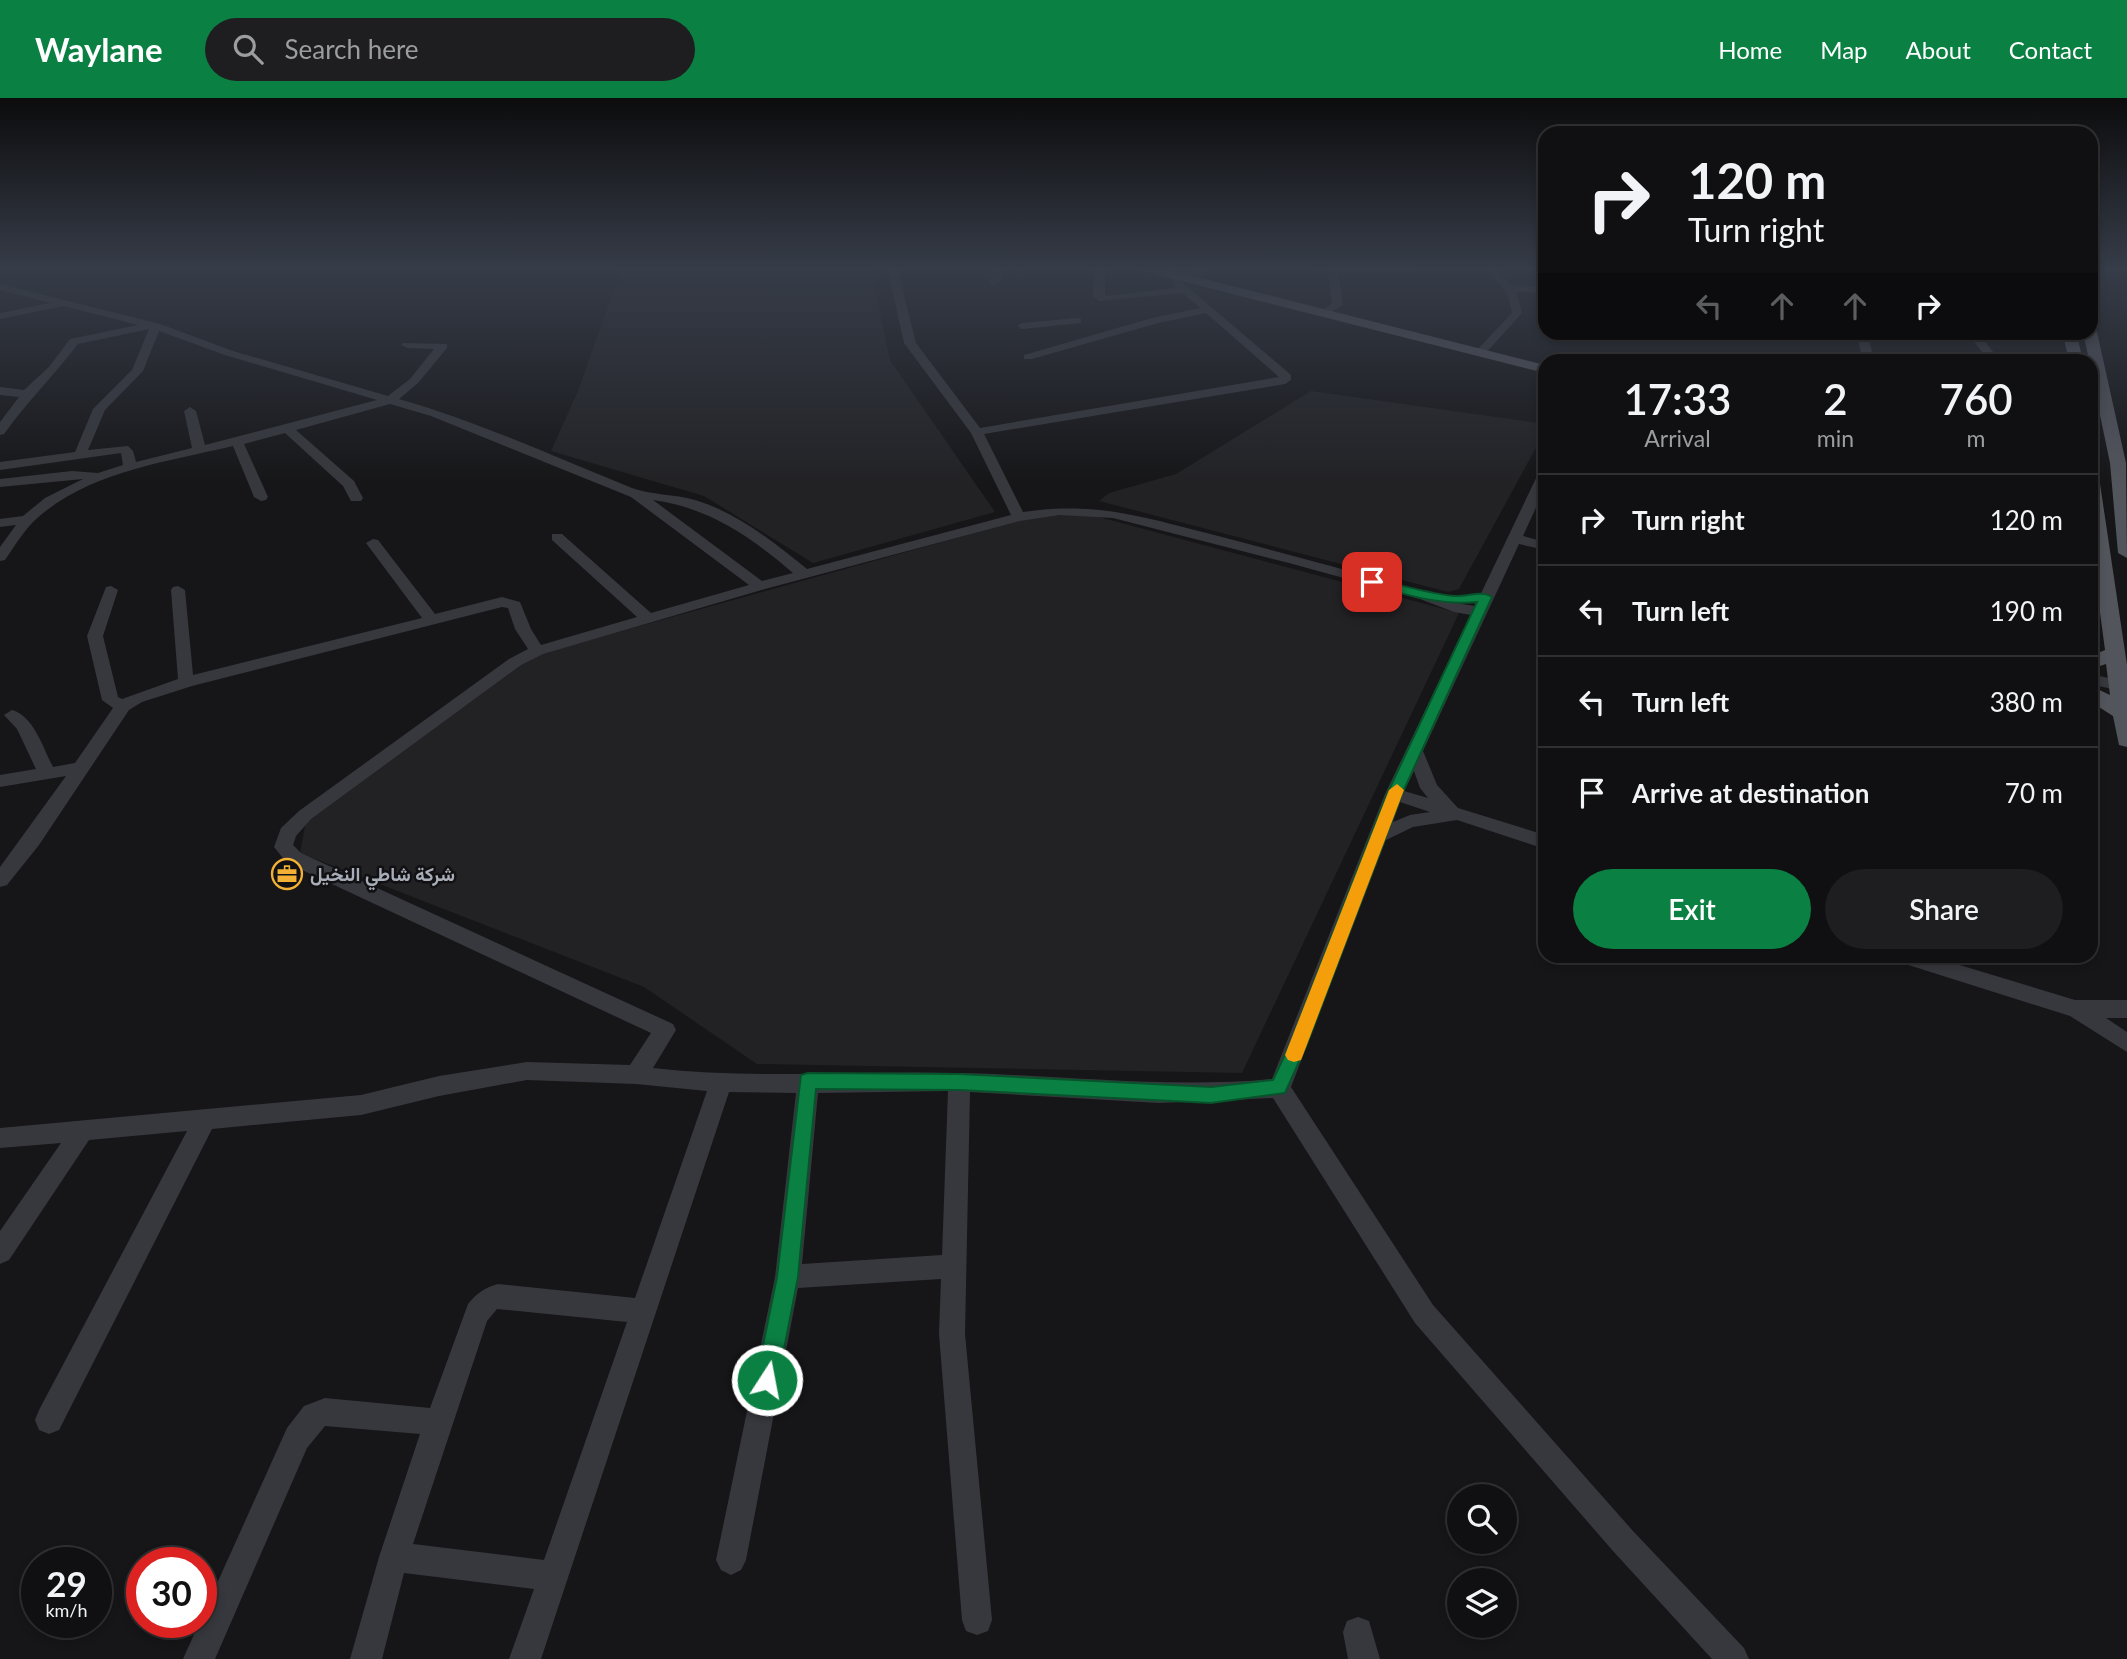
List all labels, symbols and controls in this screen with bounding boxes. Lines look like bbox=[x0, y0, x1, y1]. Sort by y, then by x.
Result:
search box bbox=[205, 18, 695, 81]
text: Waylane bbox=[35, 29, 163, 69]
icon: search bbox=[229, 30, 267, 68]
text: Search here bbox=[285, 33, 419, 65]
text: Home bbox=[1718, 35, 1782, 64]
text: Map bbox=[1820, 35, 1868, 64]
text: About bbox=[1906, 35, 1971, 64]
text: Contact bbox=[2009, 35, 2092, 64]
text: 120 m bbox=[1688, 151, 1826, 209]
icon: right bbox=[1573, 154, 1664, 245]
text: Turn right bbox=[1688, 210, 1824, 249]
icon: left bbox=[1690, 287, 1728, 325]
icon: ahead bbox=[1763, 287, 1801, 325]
icon: ahead bbox=[1836, 287, 1874, 325]
icon: right bbox=[1909, 287, 1947, 325]
text: 17:33 bbox=[1623, 374, 1731, 424]
text: 2 bbox=[1823, 374, 1848, 424]
text: 760 bbox=[1940, 374, 2013, 424]
text: Arrival bbox=[1644, 424, 1711, 452]
text: min bbox=[1817, 424, 1854, 452]
text: m bbox=[1967, 424, 1986, 452]
icon: right bbox=[1573, 501, 1611, 539]
text: Turn right bbox=[1632, 504, 1745, 536]
text: 120 m bbox=[1990, 504, 2063, 536]
pin bbox=[1342, 552, 1402, 612]
icon: arrive bbox=[1353, 563, 1391, 601]
icon: left bbox=[1573, 592, 1611, 630]
text: Turn left bbox=[1632, 595, 1729, 627]
text: 190 m bbox=[1990, 595, 2063, 627]
icon: left bbox=[1573, 683, 1611, 721]
text: Turn left bbox=[1632, 686, 1729, 718]
text: 380 m bbox=[1990, 686, 2063, 718]
icon: arrive bbox=[1573, 774, 1611, 812]
text: Arrive at destination bbox=[1632, 777, 1869, 809]
text: 70 m bbox=[2005, 777, 2063, 809]
office icon: شركة شاطي النخيل bbox=[270, 857, 304, 891]
place label: شركة شاطي النخيل bbox=[310, 862, 455, 891]
button: Exit bbox=[1573, 869, 1811, 949]
button: Share bbox=[1825, 869, 2063, 949]
position arrow bbox=[730, 1343, 804, 1417]
map controls bbox=[1447, 1484, 1517, 1638]
button: search bbox=[1447, 1484, 1517, 1554]
speed limit sign: 30 bbox=[126, 1547, 217, 1638]
text: 29 bbox=[46, 1562, 87, 1604]
button: layers bbox=[1447, 1568, 1517, 1638]
text: km/h bbox=[45, 1599, 88, 1621]

